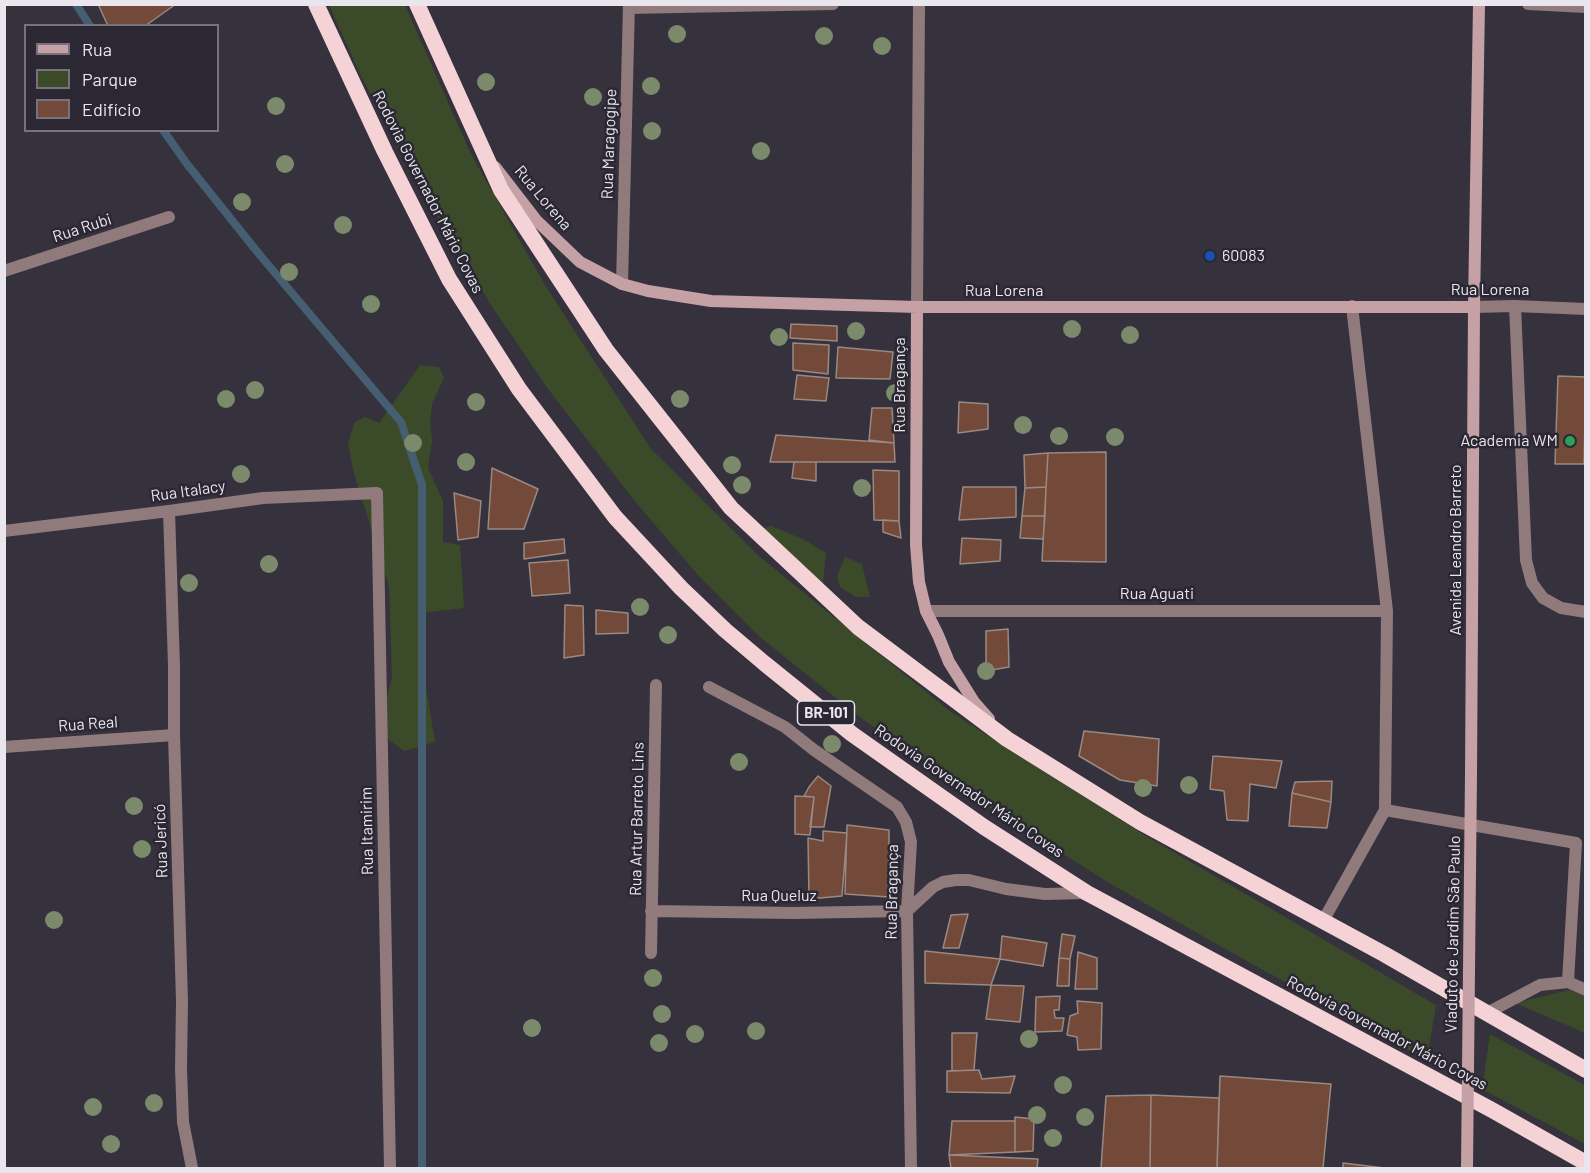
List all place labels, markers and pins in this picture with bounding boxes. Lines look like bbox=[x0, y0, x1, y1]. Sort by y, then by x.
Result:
place label: 60083 bbox=[1222, 246, 1265, 266]
marker: 60083 bbox=[1203, 249, 1217, 263]
place label: Academia WM bbox=[1461, 431, 1558, 451]
marker: Academia WM bbox=[1563, 434, 1577, 448]

